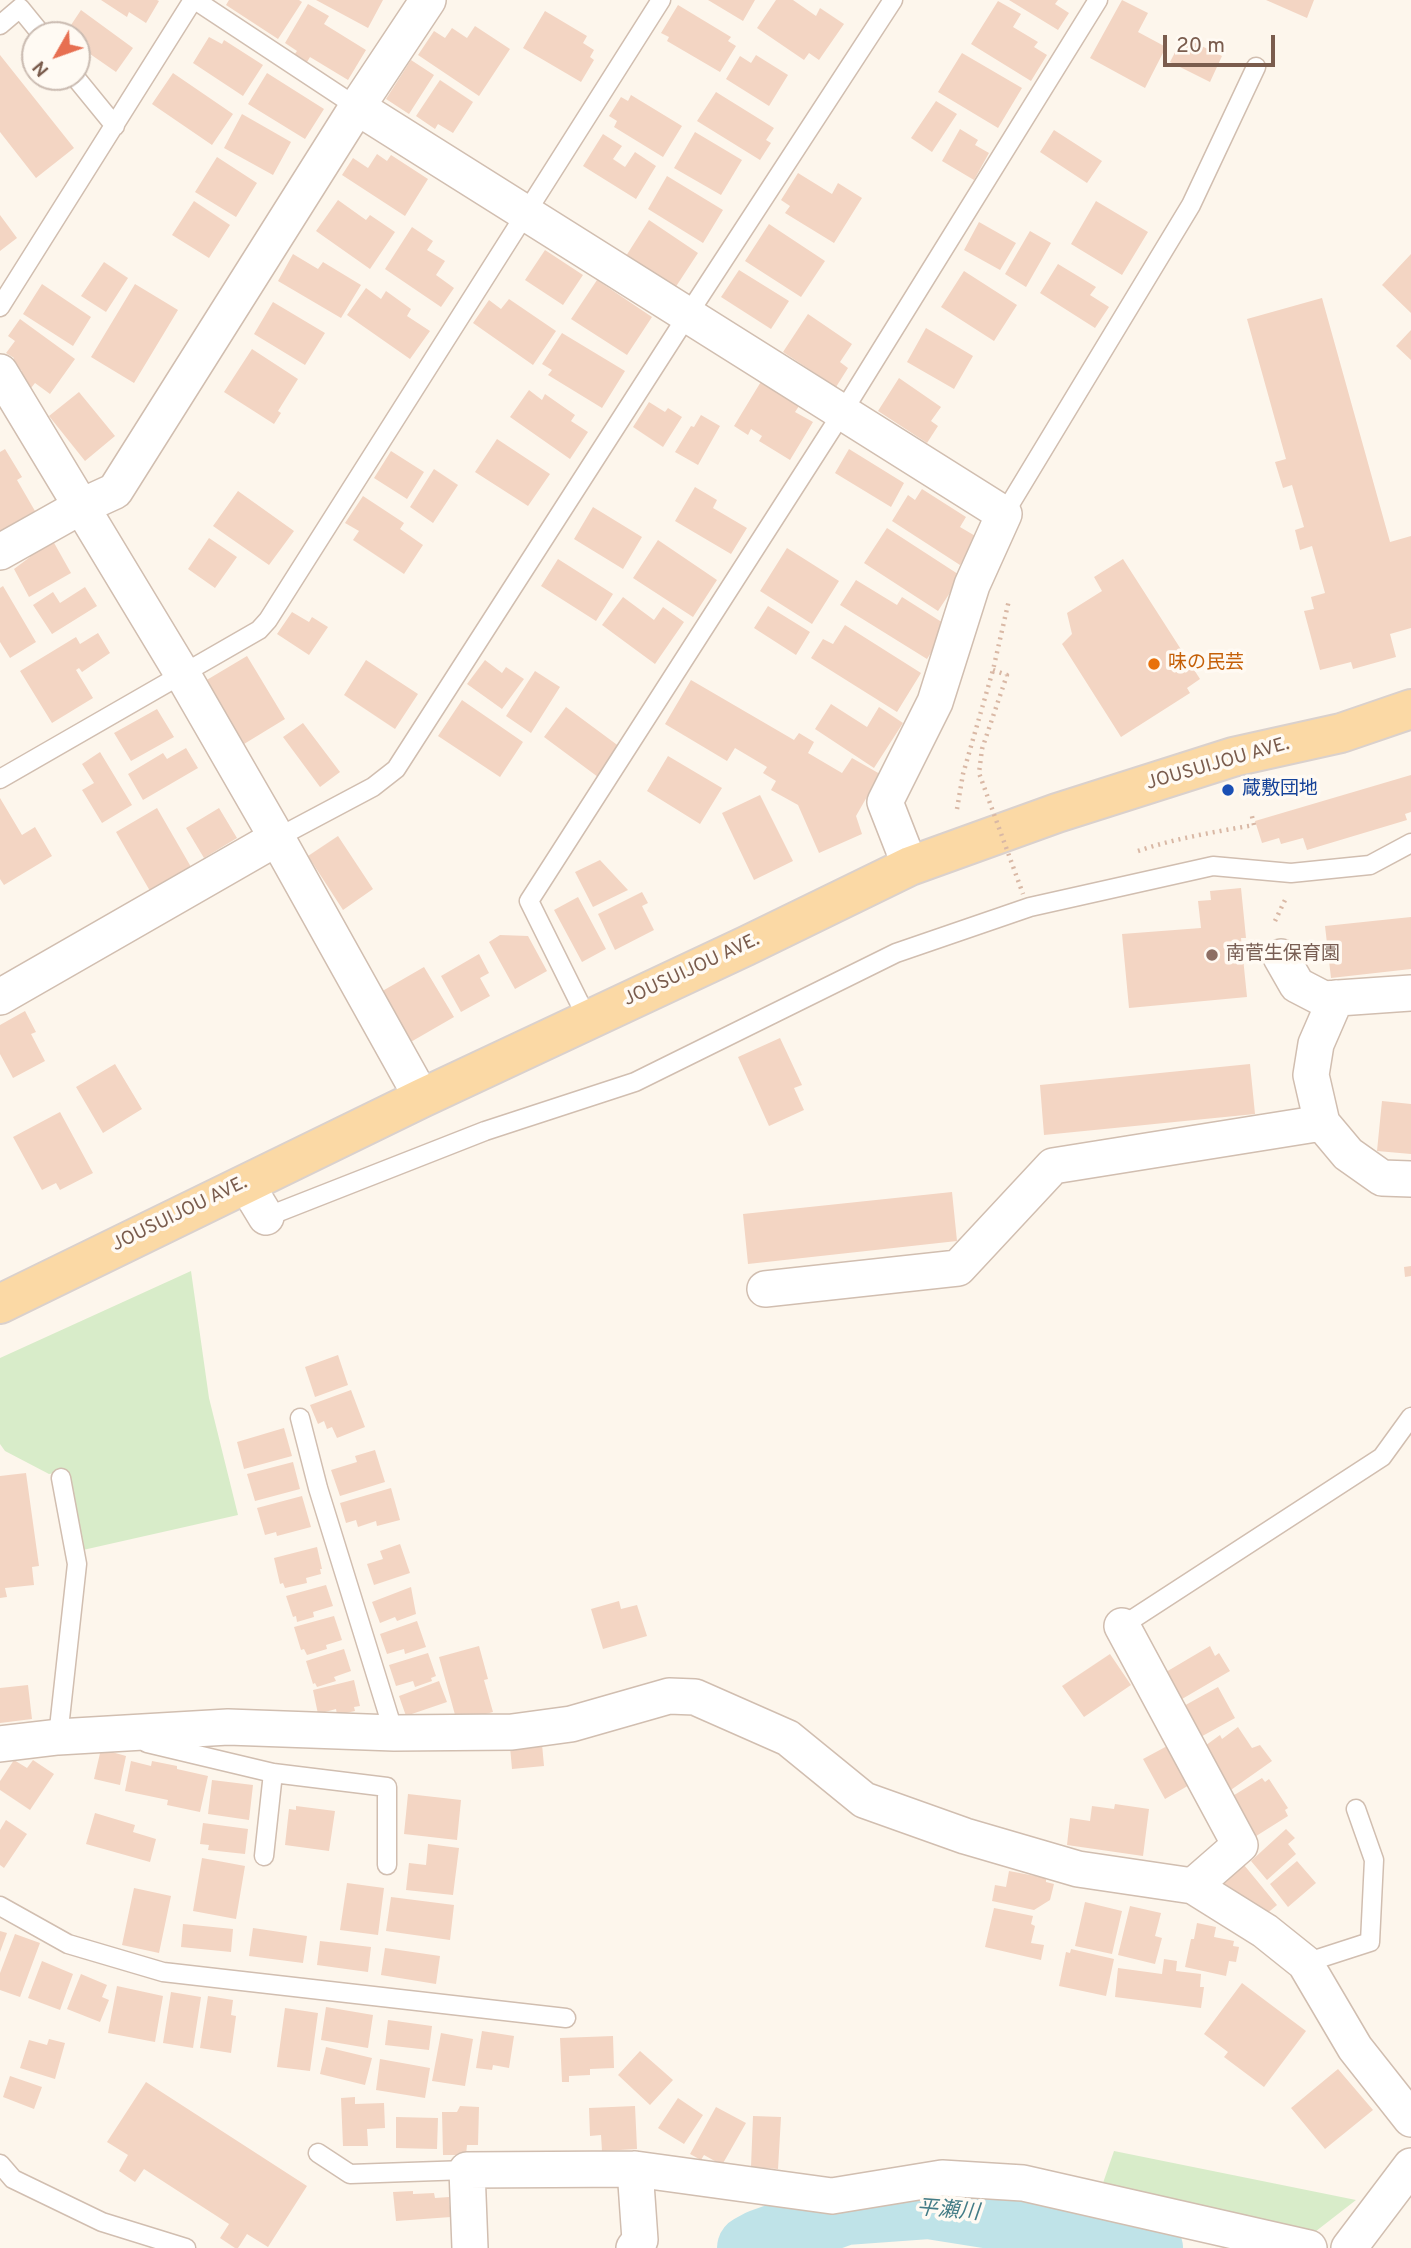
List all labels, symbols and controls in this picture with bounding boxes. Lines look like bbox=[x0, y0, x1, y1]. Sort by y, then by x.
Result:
north arrow bbox=[21, 21, 91, 91]
scale bar bbox=[1166, 21, 1278, 65]
text: 20 m bbox=[1176, 33, 1225, 60]
text: N bbox=[28, 55, 55, 81]
place label: 味の民芸 bbox=[1168, 653, 1244, 675]
marker: 味の民芸 bbox=[1146, 656, 1162, 672]
street label: JOUSUIJOU AVE. bbox=[1144, 734, 1292, 796]
place label: 蔵敷団地 bbox=[1242, 779, 1318, 801]
marker: 蔵敷団地 bbox=[1220, 782, 1236, 798]
street label: JOUSUIJOU AVE. bbox=[620, 929, 764, 1013]
place label: 南菅生保育園 bbox=[1226, 944, 1340, 966]
marker: 南菅生保育園 bbox=[1204, 947, 1220, 963]
street label: JOUSUIJOU AVE. bbox=[109, 1172, 251, 1258]
water label: 平瀬川 bbox=[916, 2197, 980, 2227]

